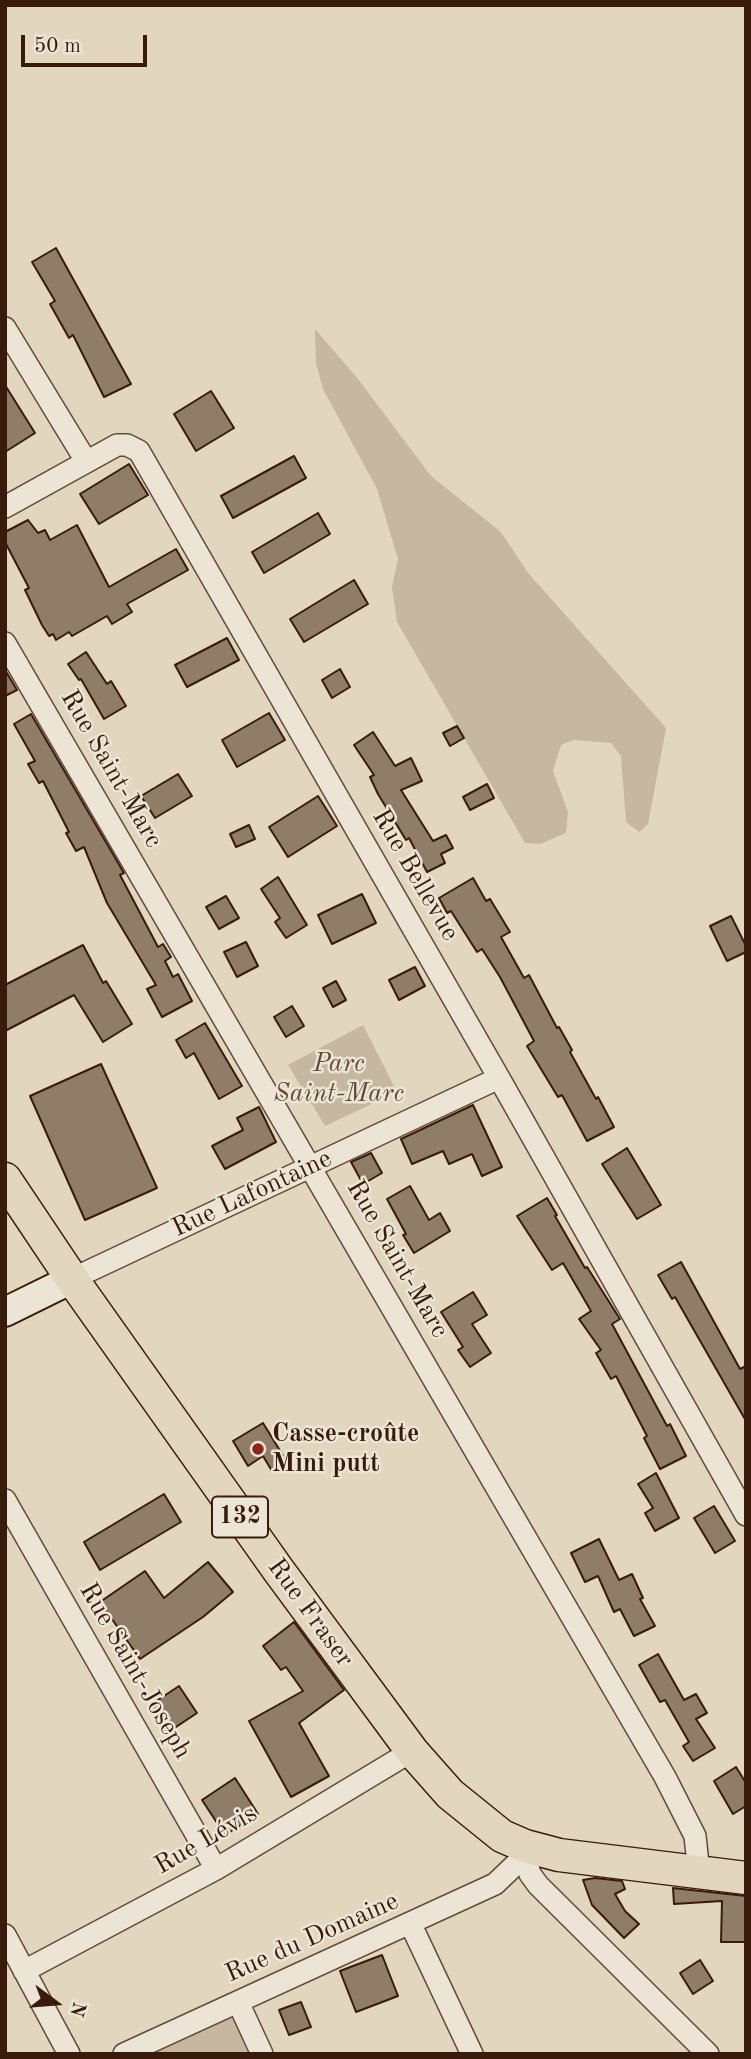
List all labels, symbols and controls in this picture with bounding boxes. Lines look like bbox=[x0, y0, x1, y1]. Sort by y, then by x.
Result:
scale bar bbox=[24, 21, 150, 65]
text: 50 m bbox=[34, 36, 81, 57]
street label: Rue Saint-Marc bbox=[53, 685, 169, 853]
street label: Rue Bellevue bbox=[365, 803, 465, 947]
park label: Parc Saint-Marc bbox=[274, 1048, 404, 1110]
street label: Rue Lafontaine bbox=[167, 1143, 337, 1245]
street label: Rue Saint-Marc bbox=[339, 1175, 455, 1343]
place label: Casse-croûte Mini putt bbox=[272, 1418, 419, 1480]
marker: Casse-croûte Mini putt bbox=[250, 1441, 266, 1457]
road number: 132 bbox=[212, 1497, 268, 1538]
street label: Rue Fraser bbox=[260, 1553, 360, 1673]
street label: Rue Saint-Joseph bbox=[72, 1577, 198, 1765]
street label: Rue Lévis bbox=[149, 1798, 263, 1882]
street label: Rue du Domaine bbox=[221, 1886, 403, 1990]
north arrow bbox=[21, 1968, 91, 2038]
text: N bbox=[66, 1999, 88, 2019]

